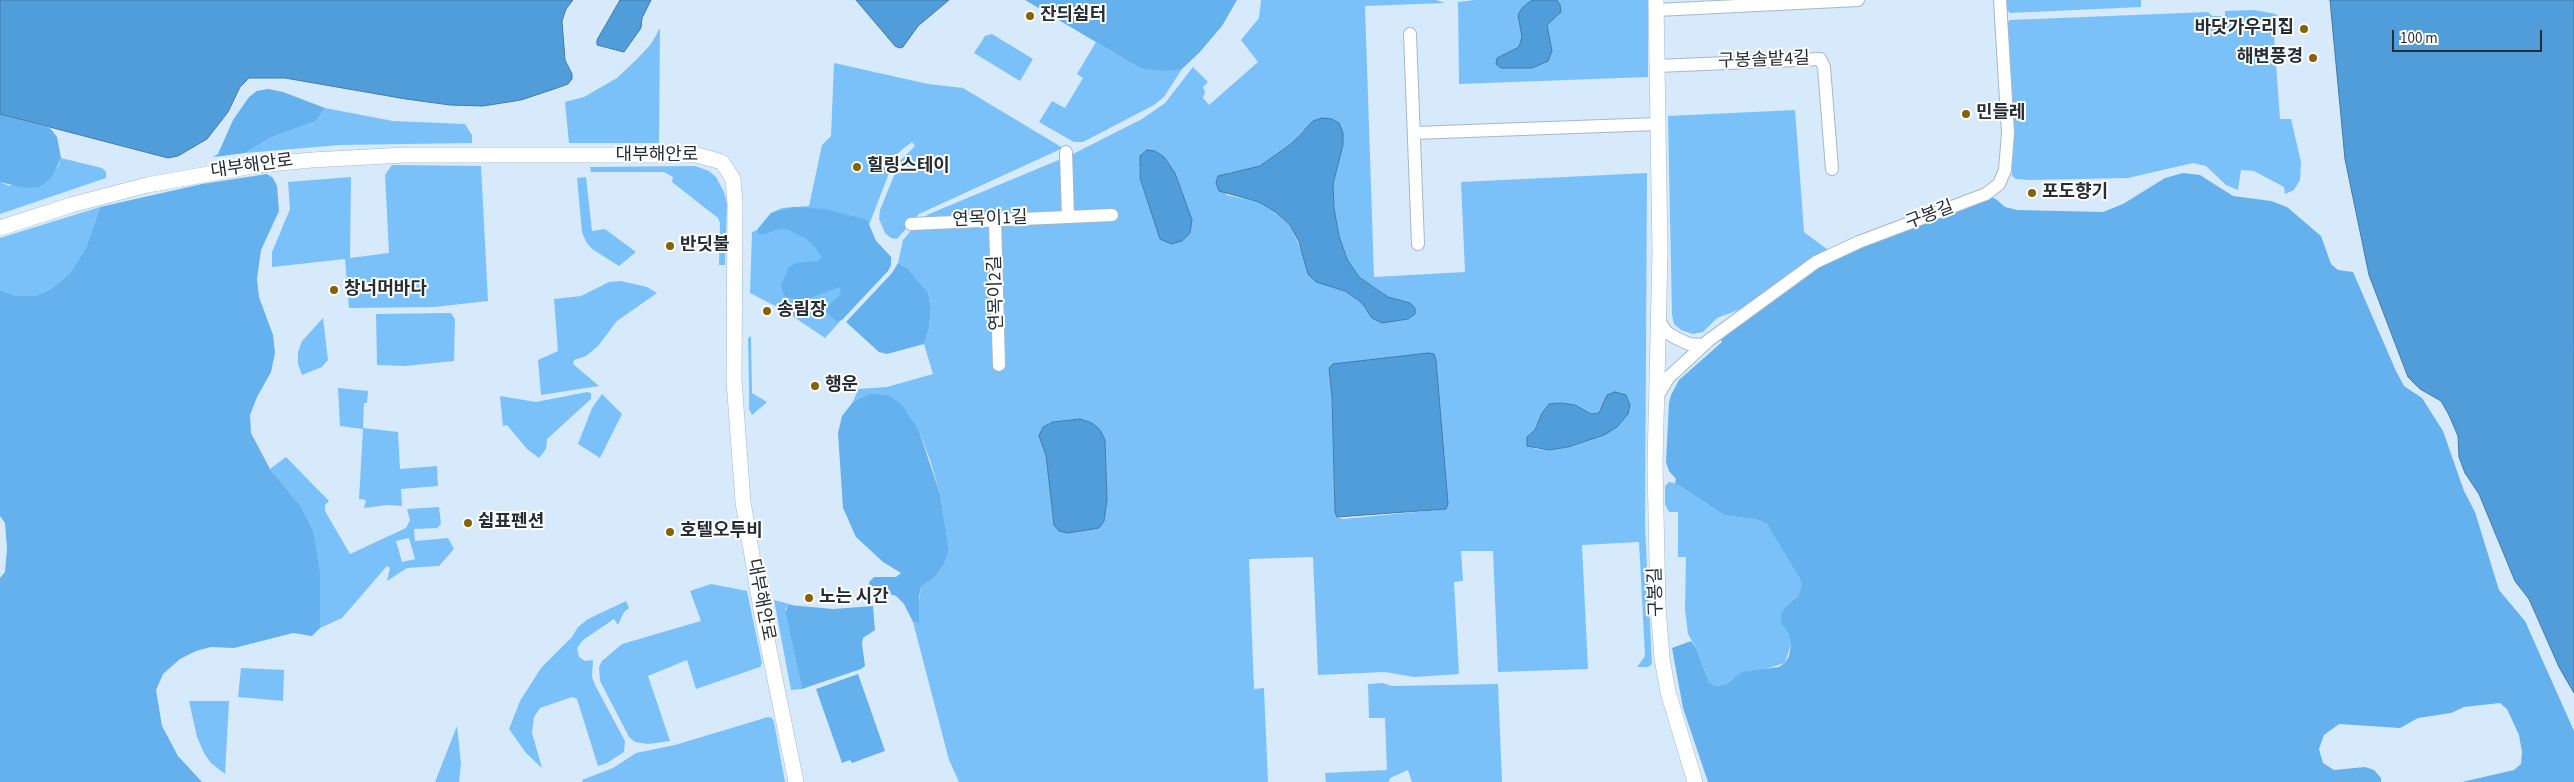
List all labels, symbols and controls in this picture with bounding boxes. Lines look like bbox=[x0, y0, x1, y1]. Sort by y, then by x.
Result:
place label: 잔듸쉼터 bbox=[1040, 5, 1106, 27]
marker: 잔듸쉼터 bbox=[1024, 10, 1036, 22]
place label: 바닷가우리집 bbox=[2195, 18, 2294, 40]
scale bar bbox=[2394, 20, 2544, 52]
marker: 바닷가우리집 bbox=[2298, 23, 2310, 35]
text: 100 m bbox=[2400, 28, 2438, 49]
place label: 해변풍경 bbox=[2237, 47, 2303, 69]
street label: 구봉솔밭4길 bbox=[1718, 49, 1810, 73]
marker: 해변풍경 bbox=[2307, 52, 2319, 64]
place label: 민들레 bbox=[1976, 103, 2026, 125]
marker: 민들레 bbox=[1960, 108, 1972, 120]
street label: 대부해안로 bbox=[616, 145, 698, 167]
street label: 대부해안로 bbox=[209, 151, 295, 183]
place label: 힐링스테이 bbox=[867, 156, 950, 178]
marker: 힐링스테이 bbox=[851, 161, 863, 173]
place label: 포도향기 bbox=[2042, 182, 2108, 204]
marker: 포도향기 bbox=[2026, 187, 2038, 199]
street label: 구봉길 bbox=[1903, 197, 1957, 235]
street label: 연목이1길 bbox=[952, 208, 1028, 232]
place label: 반딧불 bbox=[680, 235, 730, 257]
marker: 반딧불 bbox=[664, 240, 676, 252]
street label: 연목이2길 bbox=[985, 255, 1009, 331]
place label: 창너머바다 bbox=[344, 279, 427, 301]
marker: 창너머바다 bbox=[328, 284, 340, 296]
place label: 송림장 bbox=[777, 300, 827, 322]
marker: 송림장 bbox=[761, 305, 773, 317]
place label: 행운 bbox=[825, 375, 858, 397]
marker: 행운 bbox=[809, 380, 821, 392]
place label: 쉼표펜션 bbox=[478, 512, 544, 534]
marker: 쉼표펜션 bbox=[462, 517, 474, 529]
place label: 호텔오투비 bbox=[680, 521, 763, 543]
marker: 호텔오투비 bbox=[664, 526, 676, 538]
street label: 대부해안로 bbox=[741, 557, 779, 643]
street label: 구봉길 bbox=[1645, 567, 1669, 617]
place label: 노는 시간 bbox=[819, 587, 889, 609]
marker: 노는 시간 bbox=[803, 592, 815, 604]

